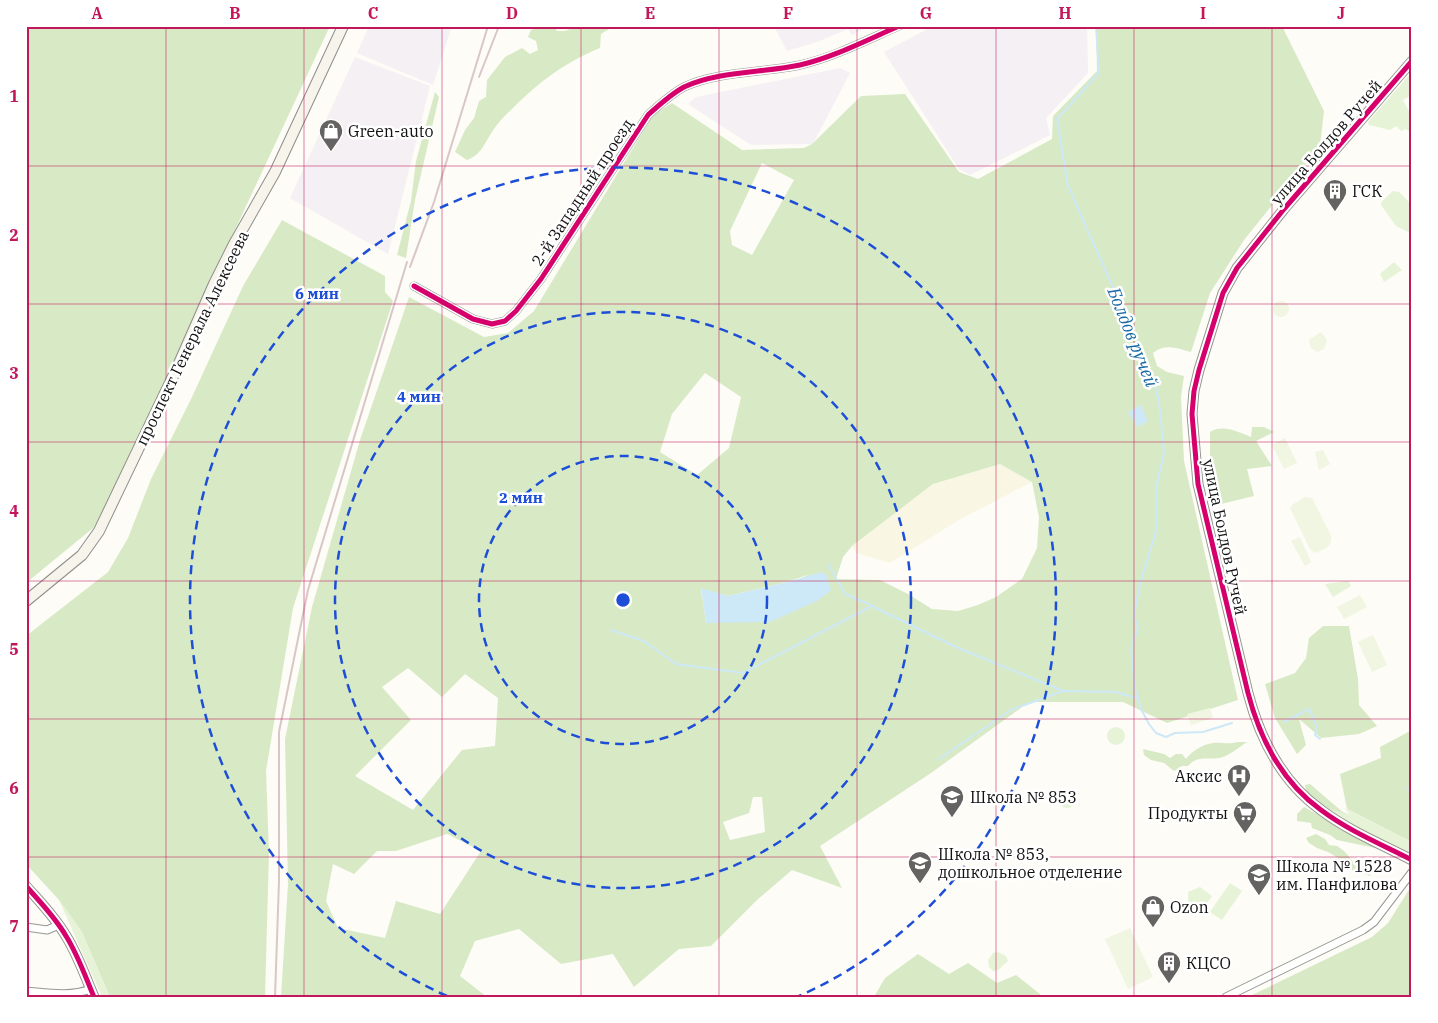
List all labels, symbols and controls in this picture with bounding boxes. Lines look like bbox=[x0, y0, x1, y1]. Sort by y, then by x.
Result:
text: A bbox=[91, 3, 103, 23]
text: B bbox=[229, 3, 241, 23]
text: C bbox=[368, 3, 378, 23]
text: D bbox=[506, 3, 518, 23]
text: E bbox=[645, 3, 655, 23]
text: F bbox=[783, 3, 793, 23]
text: G bbox=[920, 3, 932, 23]
text: H bbox=[1059, 3, 1072, 23]
text: I bbox=[1200, 3, 1206, 23]
text: J bbox=[1337, 3, 1345, 23]
street label: улица Болдов Ручей bbox=[1266, 75, 1386, 209]
text: 1 bbox=[9, 86, 19, 106]
street label: 2-й Западный проезд bbox=[527, 115, 637, 269]
shop icon: Green-auto bbox=[318, 118, 344, 152]
place label: Green-auto bbox=[348, 121, 434, 141]
building icon: ГСК bbox=[1322, 178, 1348, 212]
place label: ГСК bbox=[1352, 181, 1382, 201]
text: 2 bbox=[9, 225, 19, 245]
street label: проспект Генерала Алексеева bbox=[131, 227, 253, 449]
water label: Болдов ручей bbox=[1102, 283, 1164, 391]
text: 6 мин bbox=[295, 284, 339, 303]
text: 3 bbox=[9, 363, 19, 383]
text: 4 мин bbox=[397, 387, 441, 406]
street label: улица Болдов Ручей bbox=[1199, 457, 1251, 617]
text: 2 мин bbox=[499, 488, 543, 507]
text: 4 bbox=[9, 501, 19, 521]
centre of rings bbox=[614, 591, 632, 609]
text: 5 bbox=[9, 639, 19, 659]
hospital icon: Аксис bbox=[1226, 763, 1252, 797]
place label: Аксис bbox=[1175, 766, 1222, 786]
text: 6 bbox=[9, 778, 19, 798]
school or university icon: Школа № 853 bbox=[939, 784, 965, 818]
place label: Школа № 853 bbox=[970, 787, 1077, 807]
supermarket icon: Продукты bbox=[1232, 800, 1258, 834]
place label: Продукты bbox=[1148, 803, 1228, 823]
place label: Школа № 853, дошкольное отделение bbox=[938, 844, 1122, 882]
school or university icon: Школа № 853, дошкольное отделение bbox=[907, 850, 933, 884]
place label: Школа № 1528 им. Панфилова bbox=[1276, 856, 1398, 894]
school or university icon: Школа № 1528 им. Панфилова bbox=[1246, 862, 1272, 896]
shop icon: Ozon bbox=[1140, 894, 1166, 928]
place label: Ozon bbox=[1170, 897, 1209, 917]
text: 7 bbox=[9, 916, 19, 936]
building icon: КЦСО bbox=[1156, 950, 1182, 984]
place label: КЦСО bbox=[1186, 953, 1231, 973]

